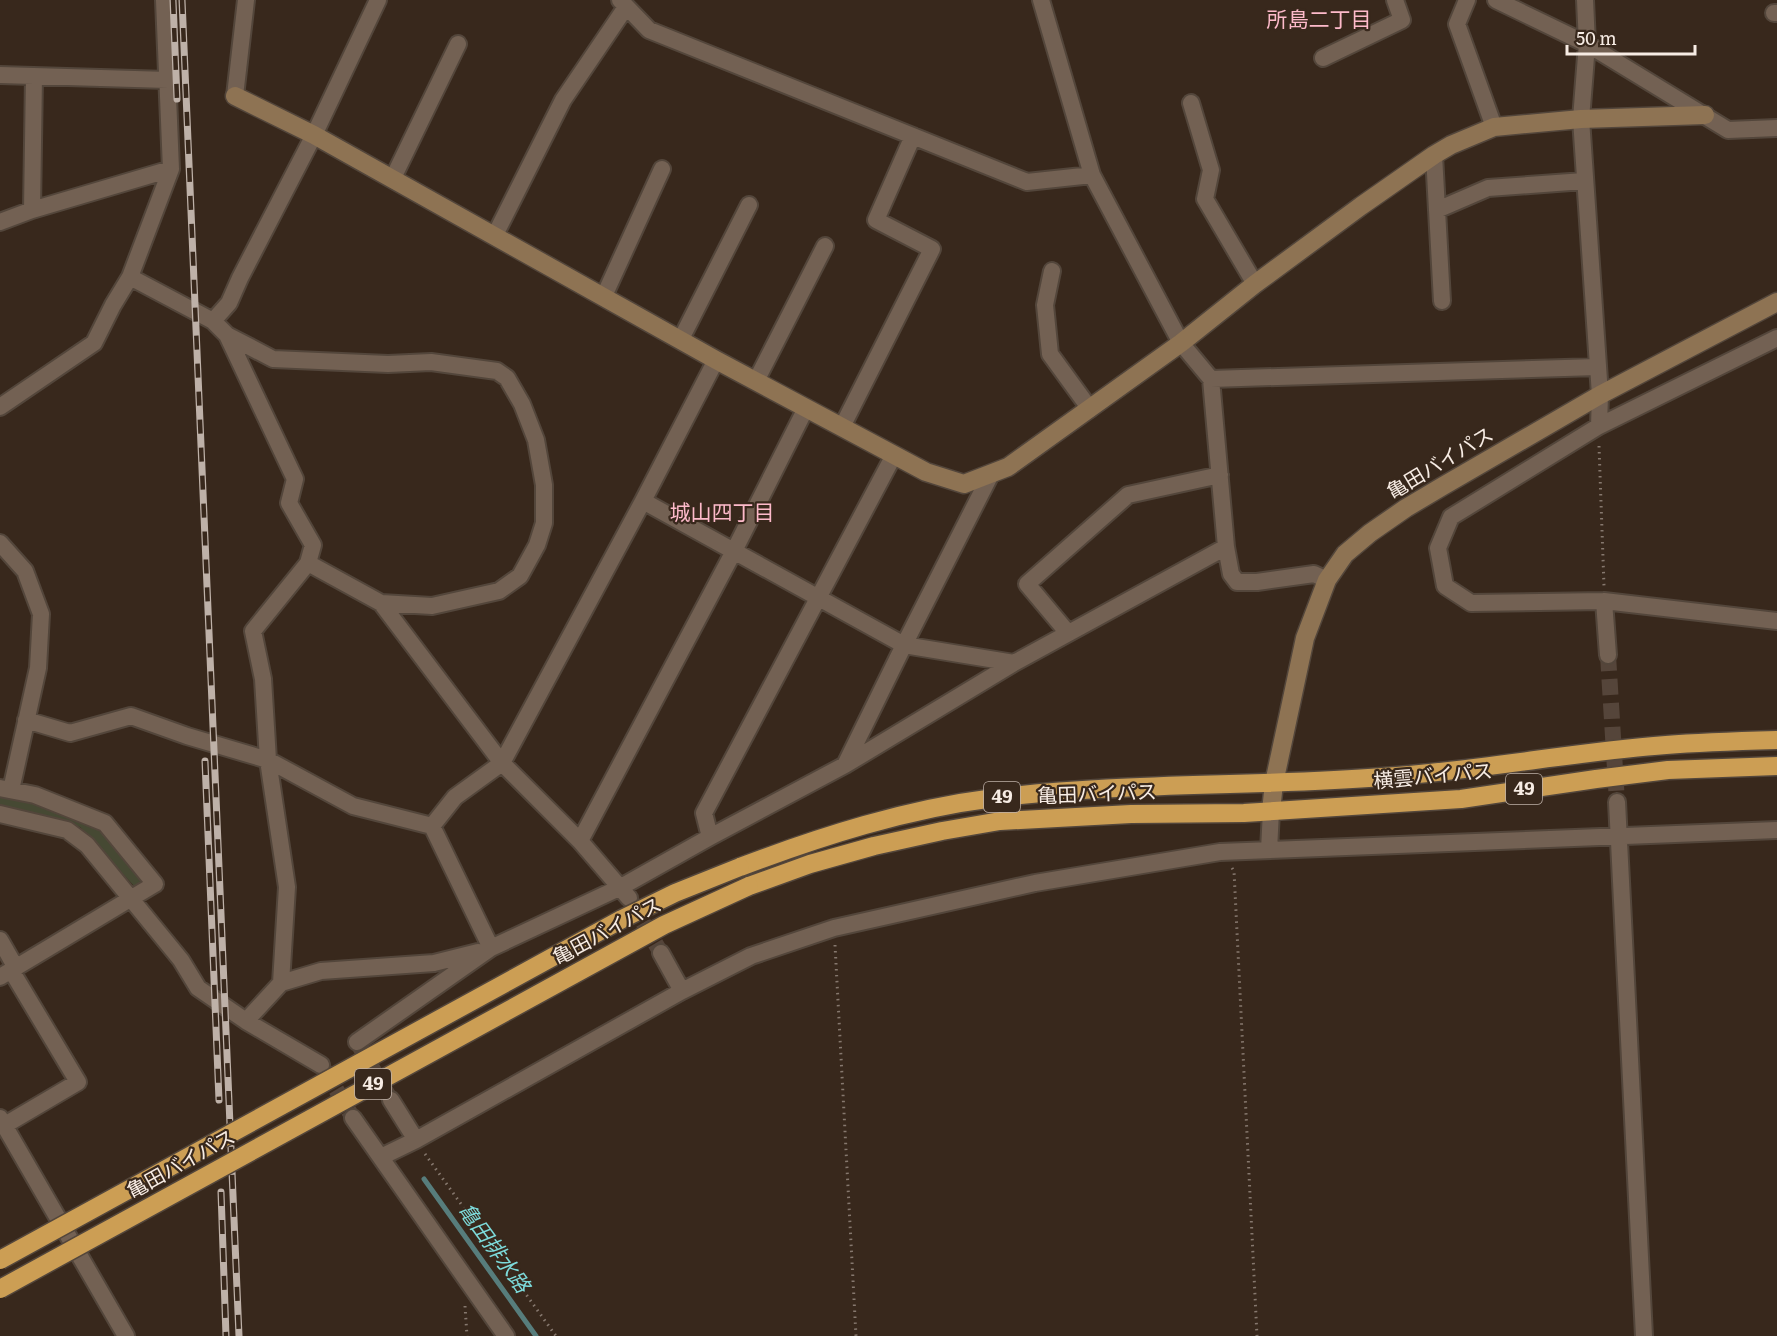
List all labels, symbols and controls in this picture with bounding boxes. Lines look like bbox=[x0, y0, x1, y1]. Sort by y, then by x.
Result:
district label: 所島二丁目 bbox=[1267, 2, 1372, 33]
scale bar bbox=[1567, 18, 1694, 56]
text: 50 m bbox=[1576, 24, 1617, 51]
street label: 亀田バイパス bbox=[1380, 418, 1498, 505]
district label: 城山四丁目 bbox=[670, 495, 775, 526]
street label: 横雲バイパス bbox=[1372, 754, 1494, 794]
road number: 49 bbox=[1506, 774, 1542, 804]
street label: 亀田バイパス bbox=[1037, 775, 1157, 809]
road number: 49 bbox=[984, 782, 1020, 812]
street label: 亀田バイパス bbox=[546, 888, 666, 971]
road number: 49 bbox=[355, 1069, 391, 1099]
street label: 亀田バイパス bbox=[120, 1120, 240, 1204]
water label: 亀田排水路 bbox=[453, 1195, 541, 1300]

